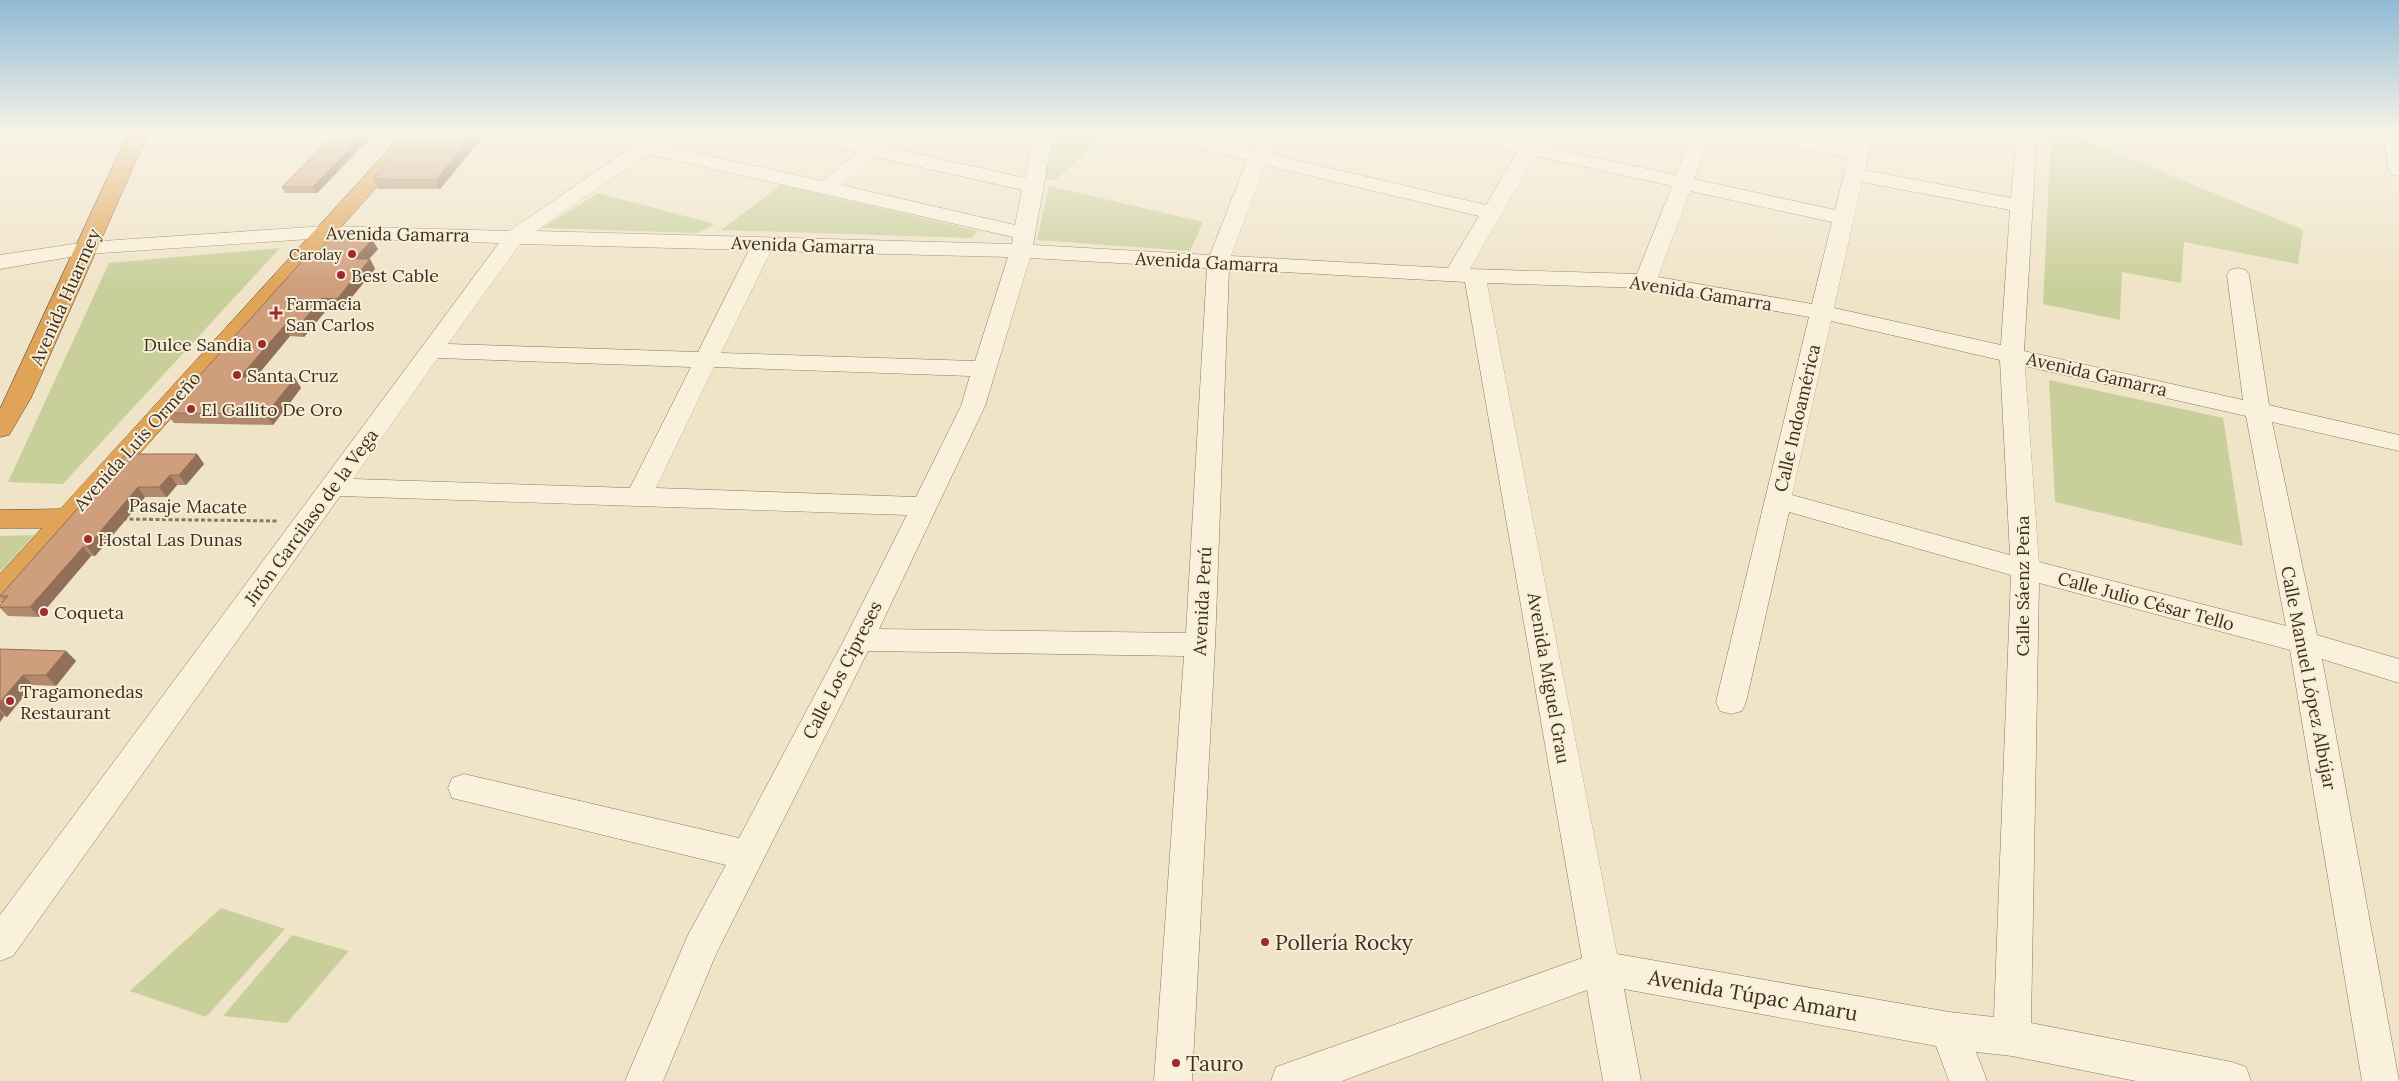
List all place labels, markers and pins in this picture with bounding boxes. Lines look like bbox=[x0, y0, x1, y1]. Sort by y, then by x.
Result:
place label: Carolay bbox=[289, 245, 342, 264]
marker: Carolay bbox=[346, 248, 358, 260]
place label: Best Cable bbox=[351, 264, 439, 287]
marker: Best Cable bbox=[335, 269, 347, 281]
place label: Farmacia San Carlos bbox=[286, 292, 375, 336]
marker: Farmacia San Carlos bbox=[270, 307, 282, 319]
place label: Dulce Sandia bbox=[143, 333, 252, 356]
marker: Dulce Sandia bbox=[256, 338, 268, 350]
place label: Santa Cruz bbox=[247, 364, 339, 387]
marker: Santa Cruz bbox=[231, 369, 243, 381]
place label: El Gallito De Oro bbox=[201, 398, 343, 421]
marker: El Gallito De Oro bbox=[185, 403, 197, 415]
place label: Hostal Las Dunas bbox=[98, 528, 242, 551]
marker: Hostal Las Dunas bbox=[82, 533, 94, 545]
place label: Coqueta bbox=[54, 601, 124, 624]
marker: Coqueta bbox=[38, 606, 50, 618]
place label: Tragamonedas Restaurant bbox=[20, 680, 143, 724]
marker: Tragamonedas Restaurant bbox=[4, 695, 16, 707]
place label: Pollería Rocky bbox=[1275, 929, 1413, 956]
marker: Pollería Rocky bbox=[1259, 936, 1271, 948]
place label: Tauro bbox=[1186, 1050, 1243, 1077]
marker: Tauro bbox=[1170, 1057, 1182, 1069]

